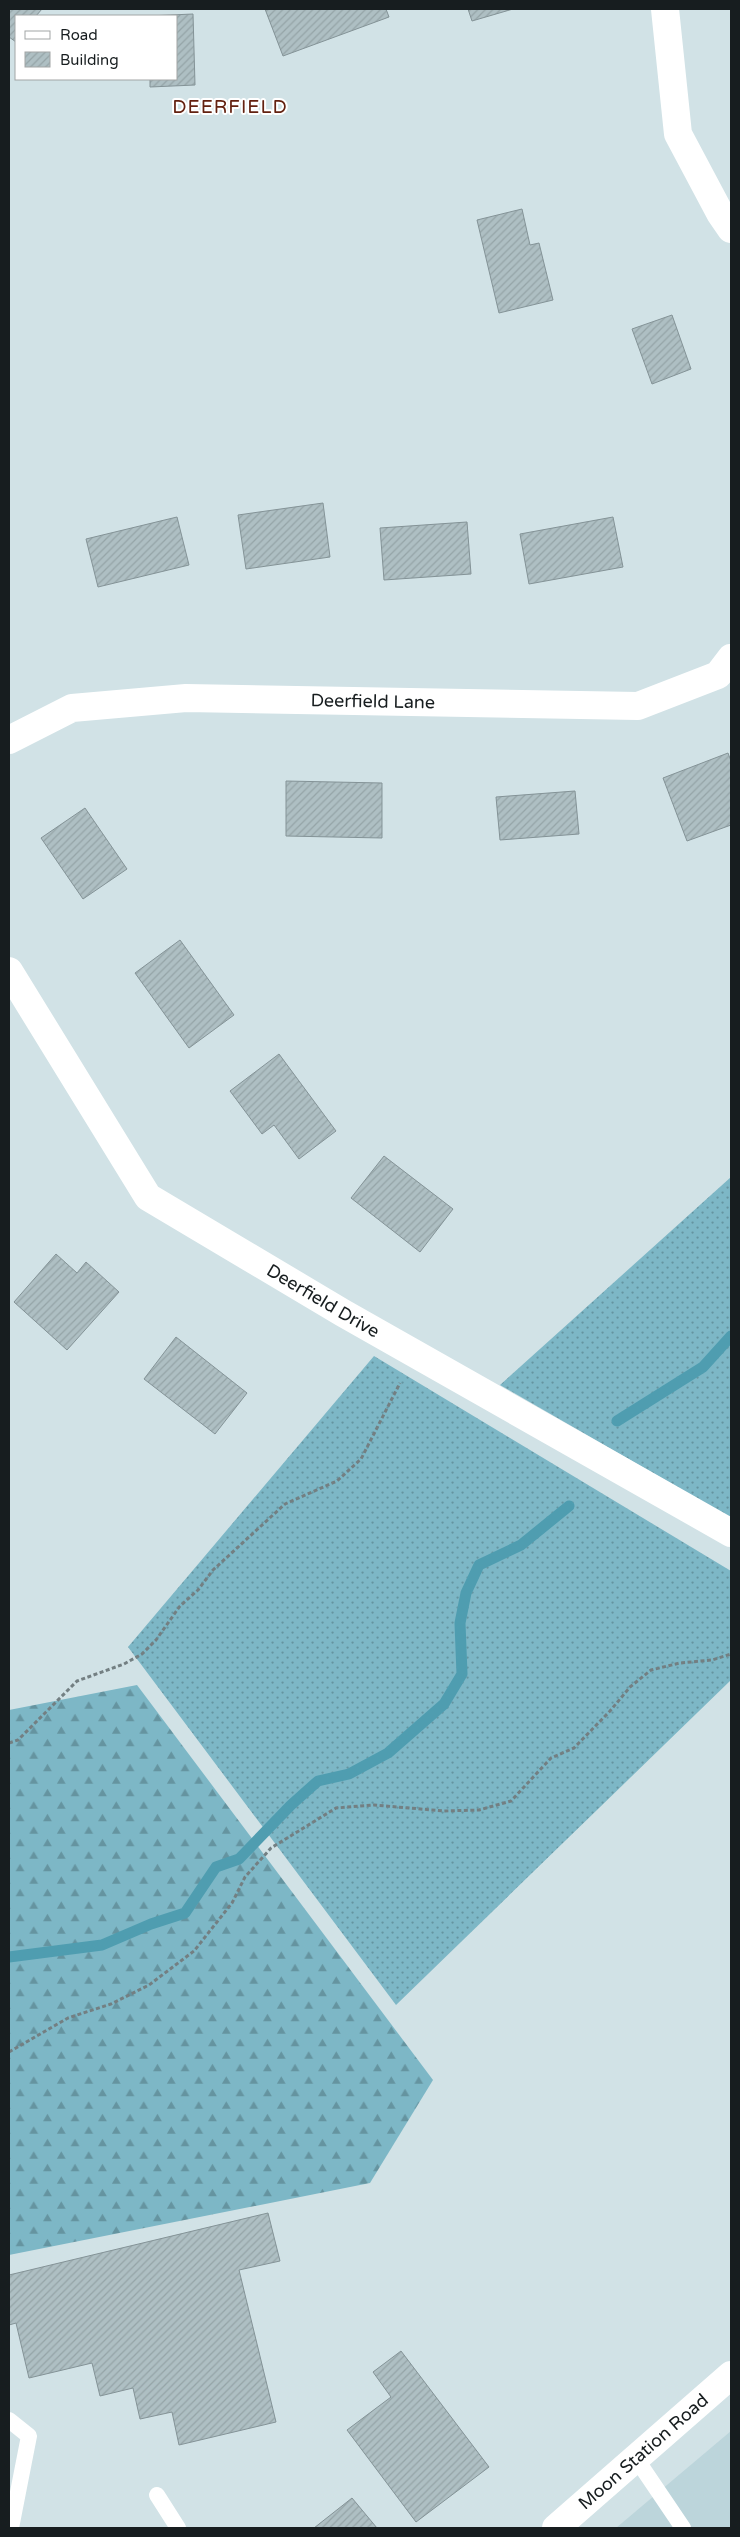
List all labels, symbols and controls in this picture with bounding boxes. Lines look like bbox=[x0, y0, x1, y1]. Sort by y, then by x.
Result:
legend bbox=[15, 15, 178, 80]
text: Road bbox=[60, 26, 98, 44]
text: Building bbox=[60, 51, 119, 69]
district label: DEERFIELD bbox=[172, 96, 288, 118]
street label: Deerfield Lane bbox=[310, 689, 435, 713]
street label: Deerfield Drive bbox=[263, 1259, 384, 1342]
street label: Moon Station Road bbox=[574, 2389, 713, 2514]

